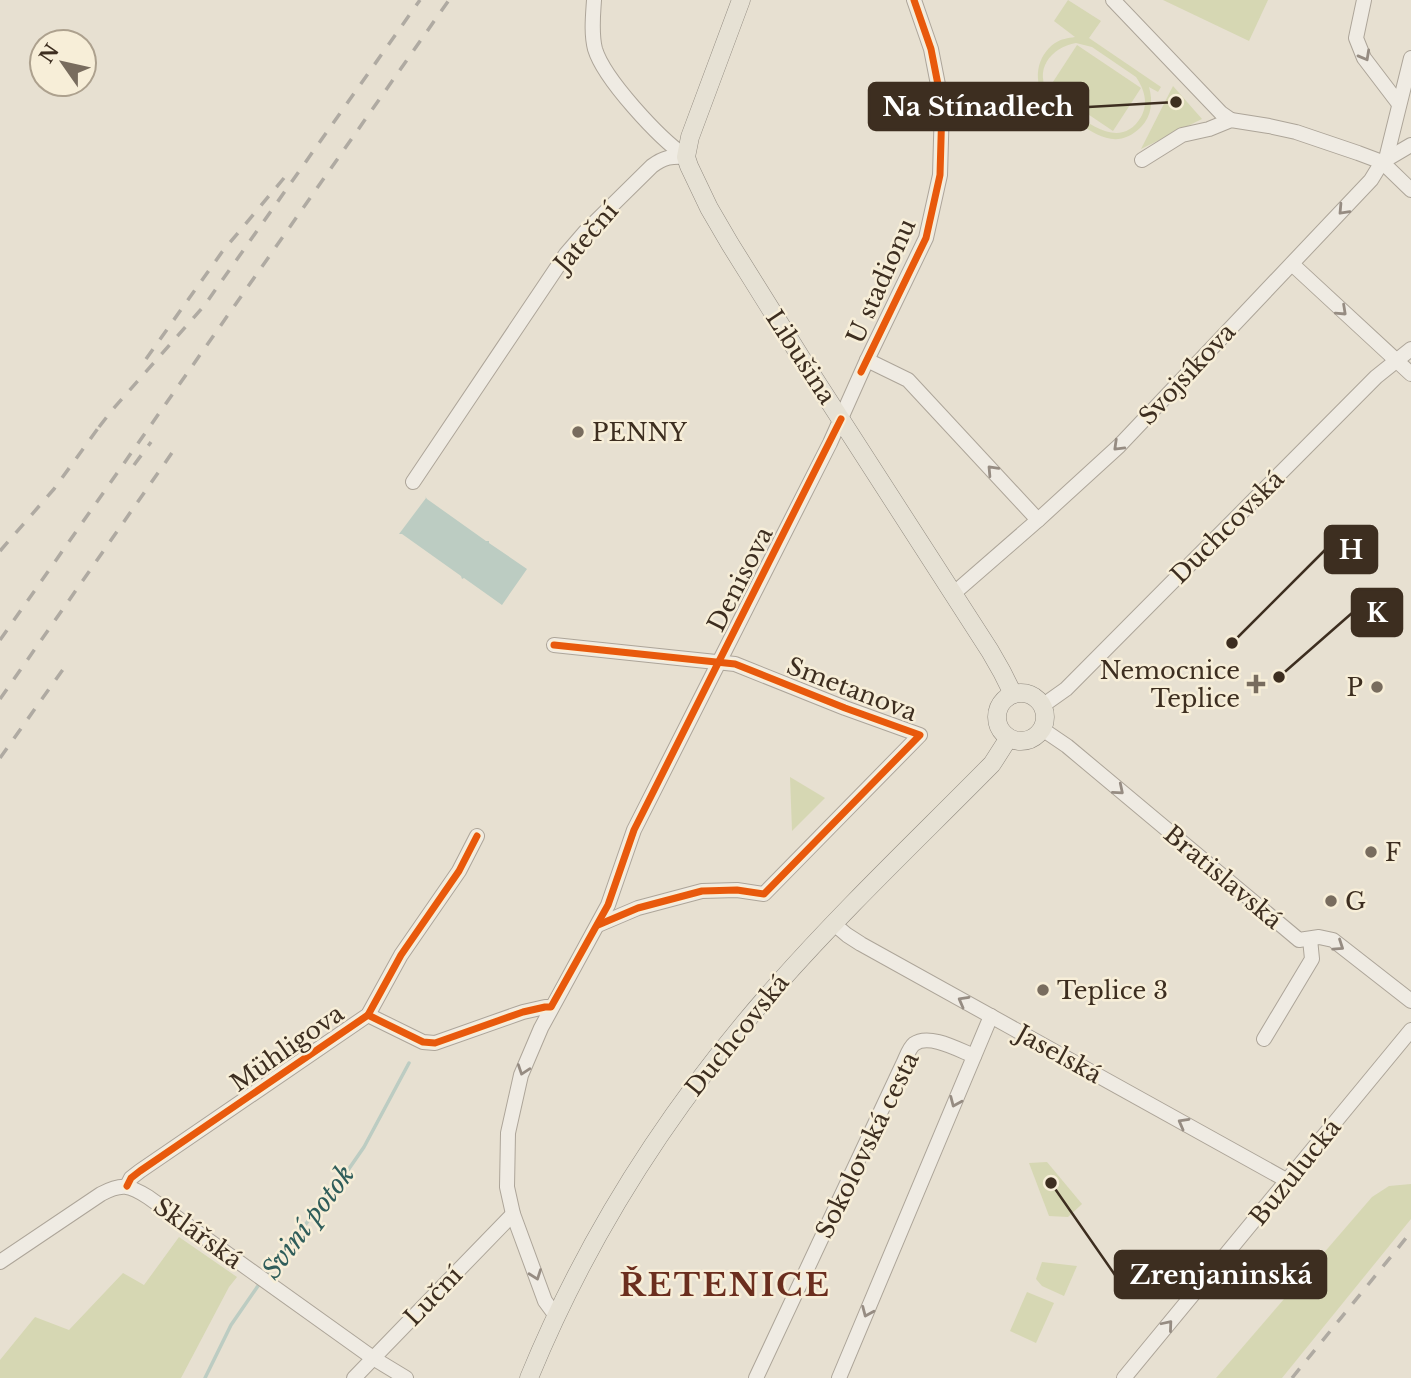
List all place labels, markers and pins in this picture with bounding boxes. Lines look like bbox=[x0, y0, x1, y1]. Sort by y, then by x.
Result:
callout: Na Stínadlech bbox=[869, 83, 1088, 130]
place label: PENNY bbox=[592, 418, 687, 447]
marker: PENNY bbox=[570, 424, 586, 440]
callout: H bbox=[1325, 526, 1377, 573]
callout: K bbox=[1352, 589, 1402, 636]
place label: Nemocnice Teplice bbox=[1100, 656, 1240, 713]
place label: P bbox=[1347, 673, 1363, 702]
marker: Nemocnice Teplice bbox=[1246, 674, 1266, 694]
marker: P bbox=[1369, 679, 1385, 695]
place label: F bbox=[1385, 838, 1401, 867]
marker: F bbox=[1363, 844, 1379, 860]
place label: G bbox=[1345, 887, 1366, 916]
marker: G bbox=[1323, 893, 1339, 909]
place label: Teplice 3 bbox=[1057, 976, 1168, 1005]
marker: Teplice 3 bbox=[1035, 982, 1051, 998]
callout: Zrenjaninská bbox=[1115, 1251, 1326, 1298]

